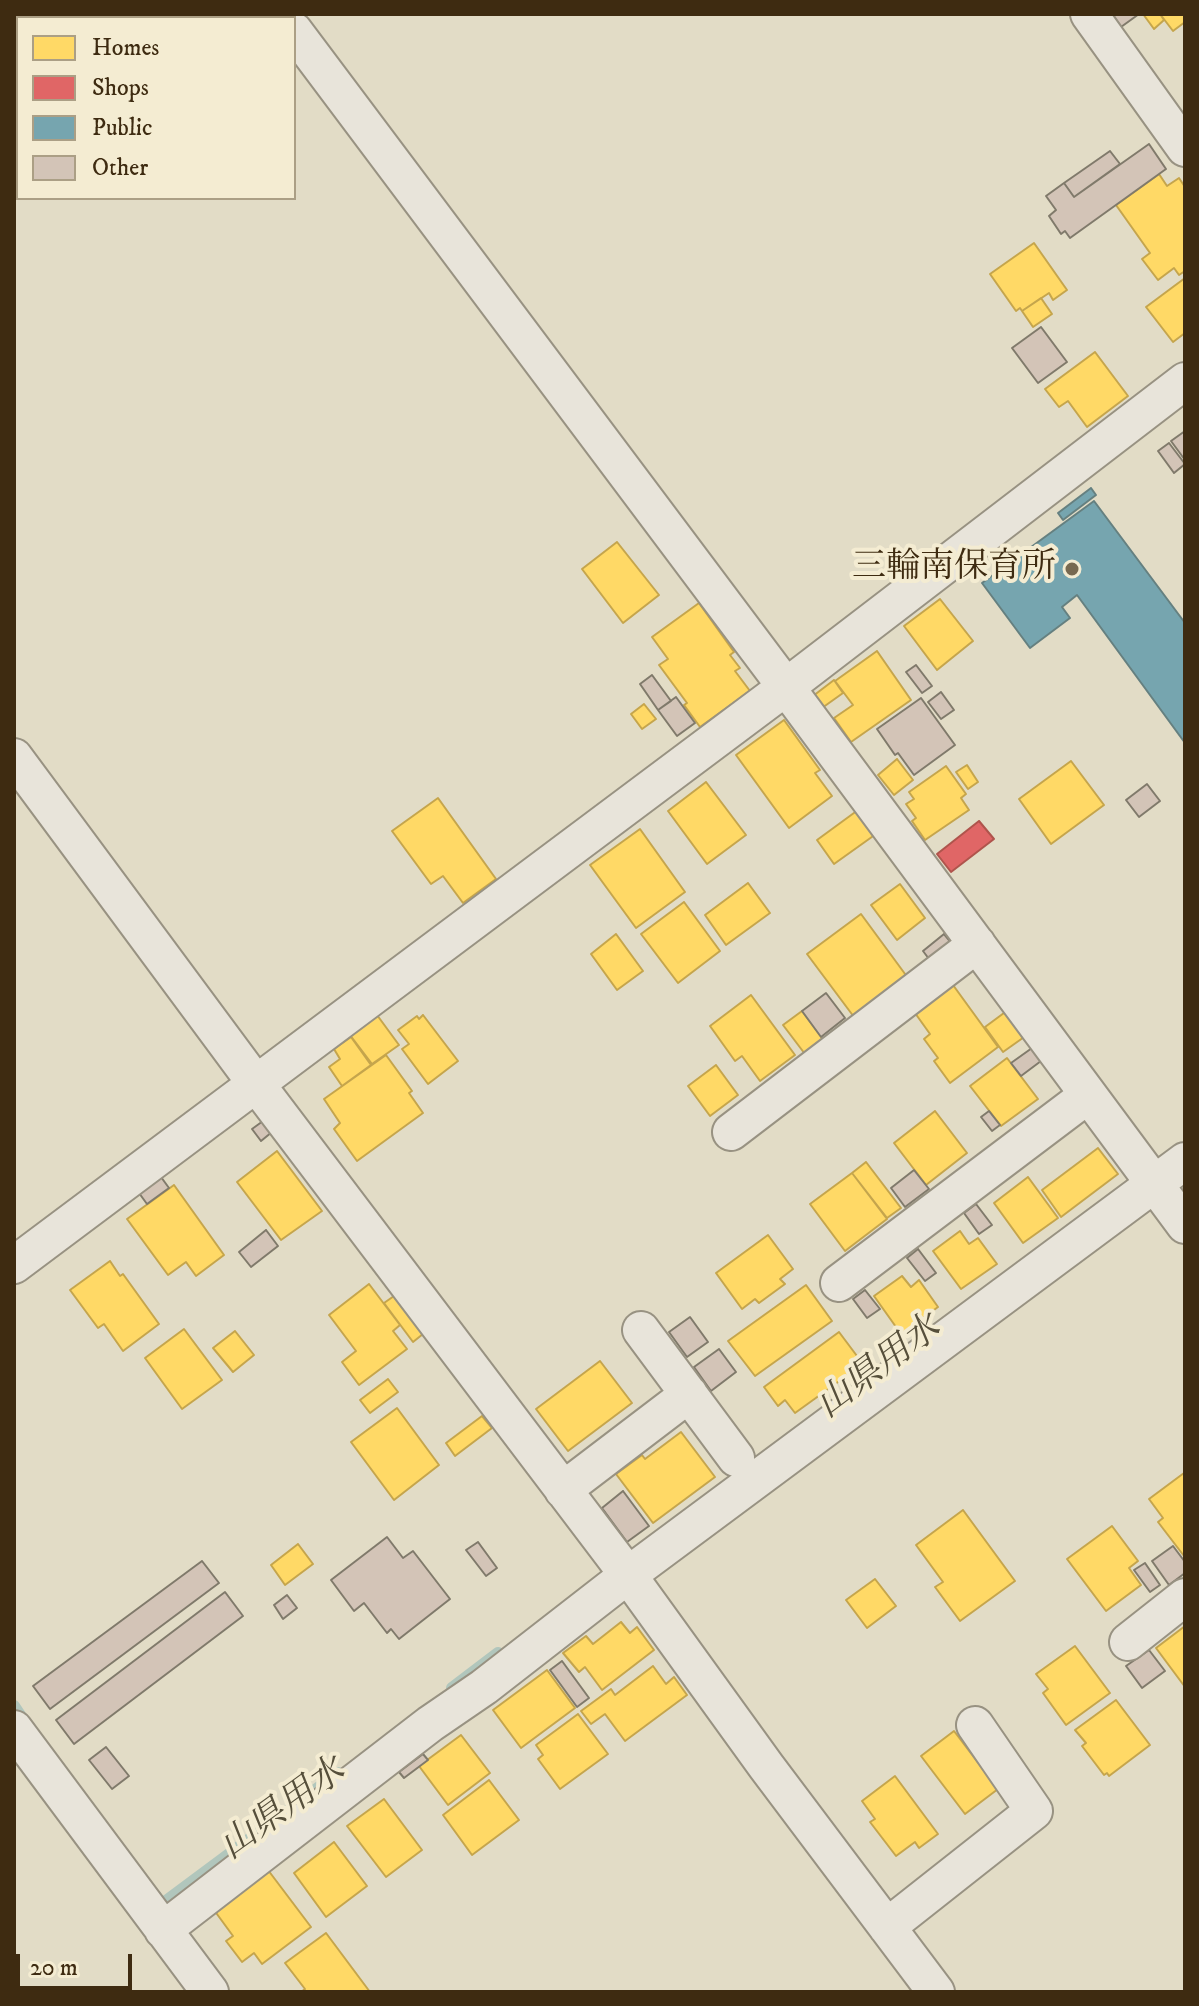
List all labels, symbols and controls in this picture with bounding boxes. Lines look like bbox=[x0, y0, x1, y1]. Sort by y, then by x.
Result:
legend bbox=[16, 16, 296, 200]
text: Homes bbox=[92, 33, 159, 63]
text: Shops bbox=[92, 73, 149, 103]
text: Public bbox=[92, 113, 152, 143]
text: Other bbox=[92, 153, 148, 183]
place label: 三輪南保育所 bbox=[852, 549, 1056, 589]
marker: 三輪南保育所 bbox=[1063, 560, 1081, 578]
water label: 山県用水 bbox=[809, 1308, 951, 1430]
water label: 山県用水 bbox=[213, 1751, 355, 1871]
scale bar bbox=[20, 1938, 136, 1988]
text: 20 m bbox=[30, 1953, 78, 1983]

